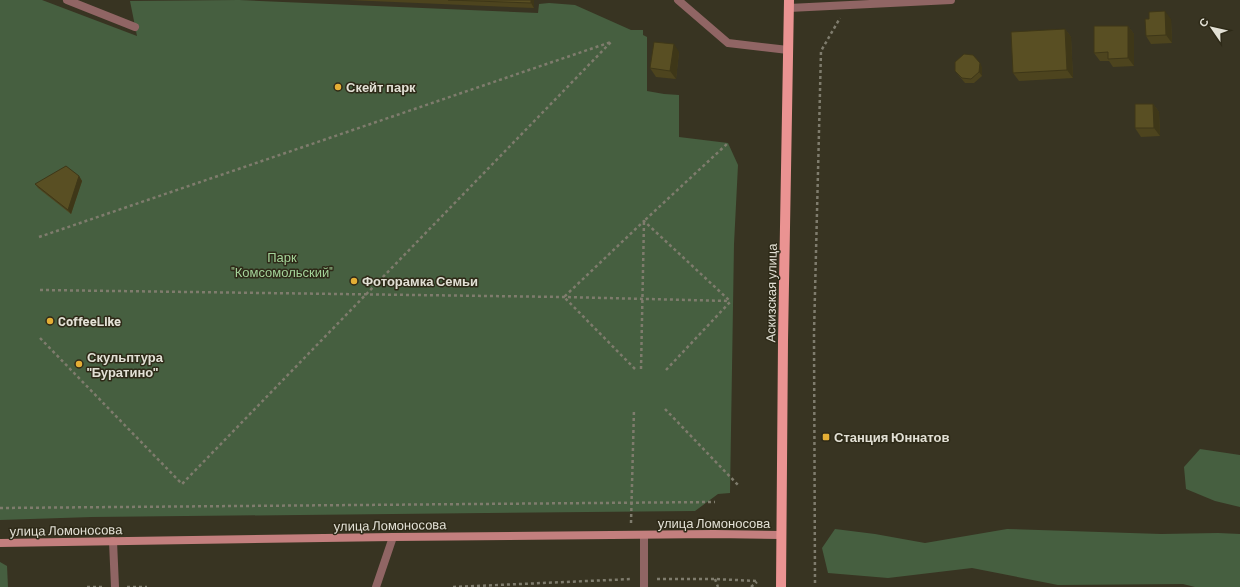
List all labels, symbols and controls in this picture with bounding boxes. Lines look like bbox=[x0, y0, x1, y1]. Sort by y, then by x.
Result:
north arrow bbox=[1192, 8, 1232, 48]
text: С bbox=[1196, 15, 1211, 29]
place label: Скейт парк bbox=[346, 79, 416, 95]
marker: Скейт парк bbox=[333, 82, 343, 92]
street label: Аскизская улица bbox=[762, 243, 780, 343]
park label: Парк "Комсомольский" bbox=[231, 249, 333, 280]
place label: Фоторамка Семьи bbox=[362, 273, 478, 289]
marker: Фоторамка Семьи bbox=[349, 276, 359, 286]
place label: CoffeeLike bbox=[58, 313, 121, 329]
marker: CoffeeLike bbox=[45, 316, 55, 326]
place label: Скульптура "Буратино" bbox=[87, 349, 164, 380]
marker: Скульптура "Буратино" bbox=[74, 359, 84, 369]
place label: Станция Юннатов bbox=[834, 429, 949, 445]
marker: Станция Юннатов bbox=[821, 432, 831, 442]
street label: улица Ломоносова bbox=[658, 515, 771, 531]
street label: улица Ломоносова bbox=[334, 516, 447, 534]
street label: улица Ломоносова bbox=[10, 521, 123, 539]

